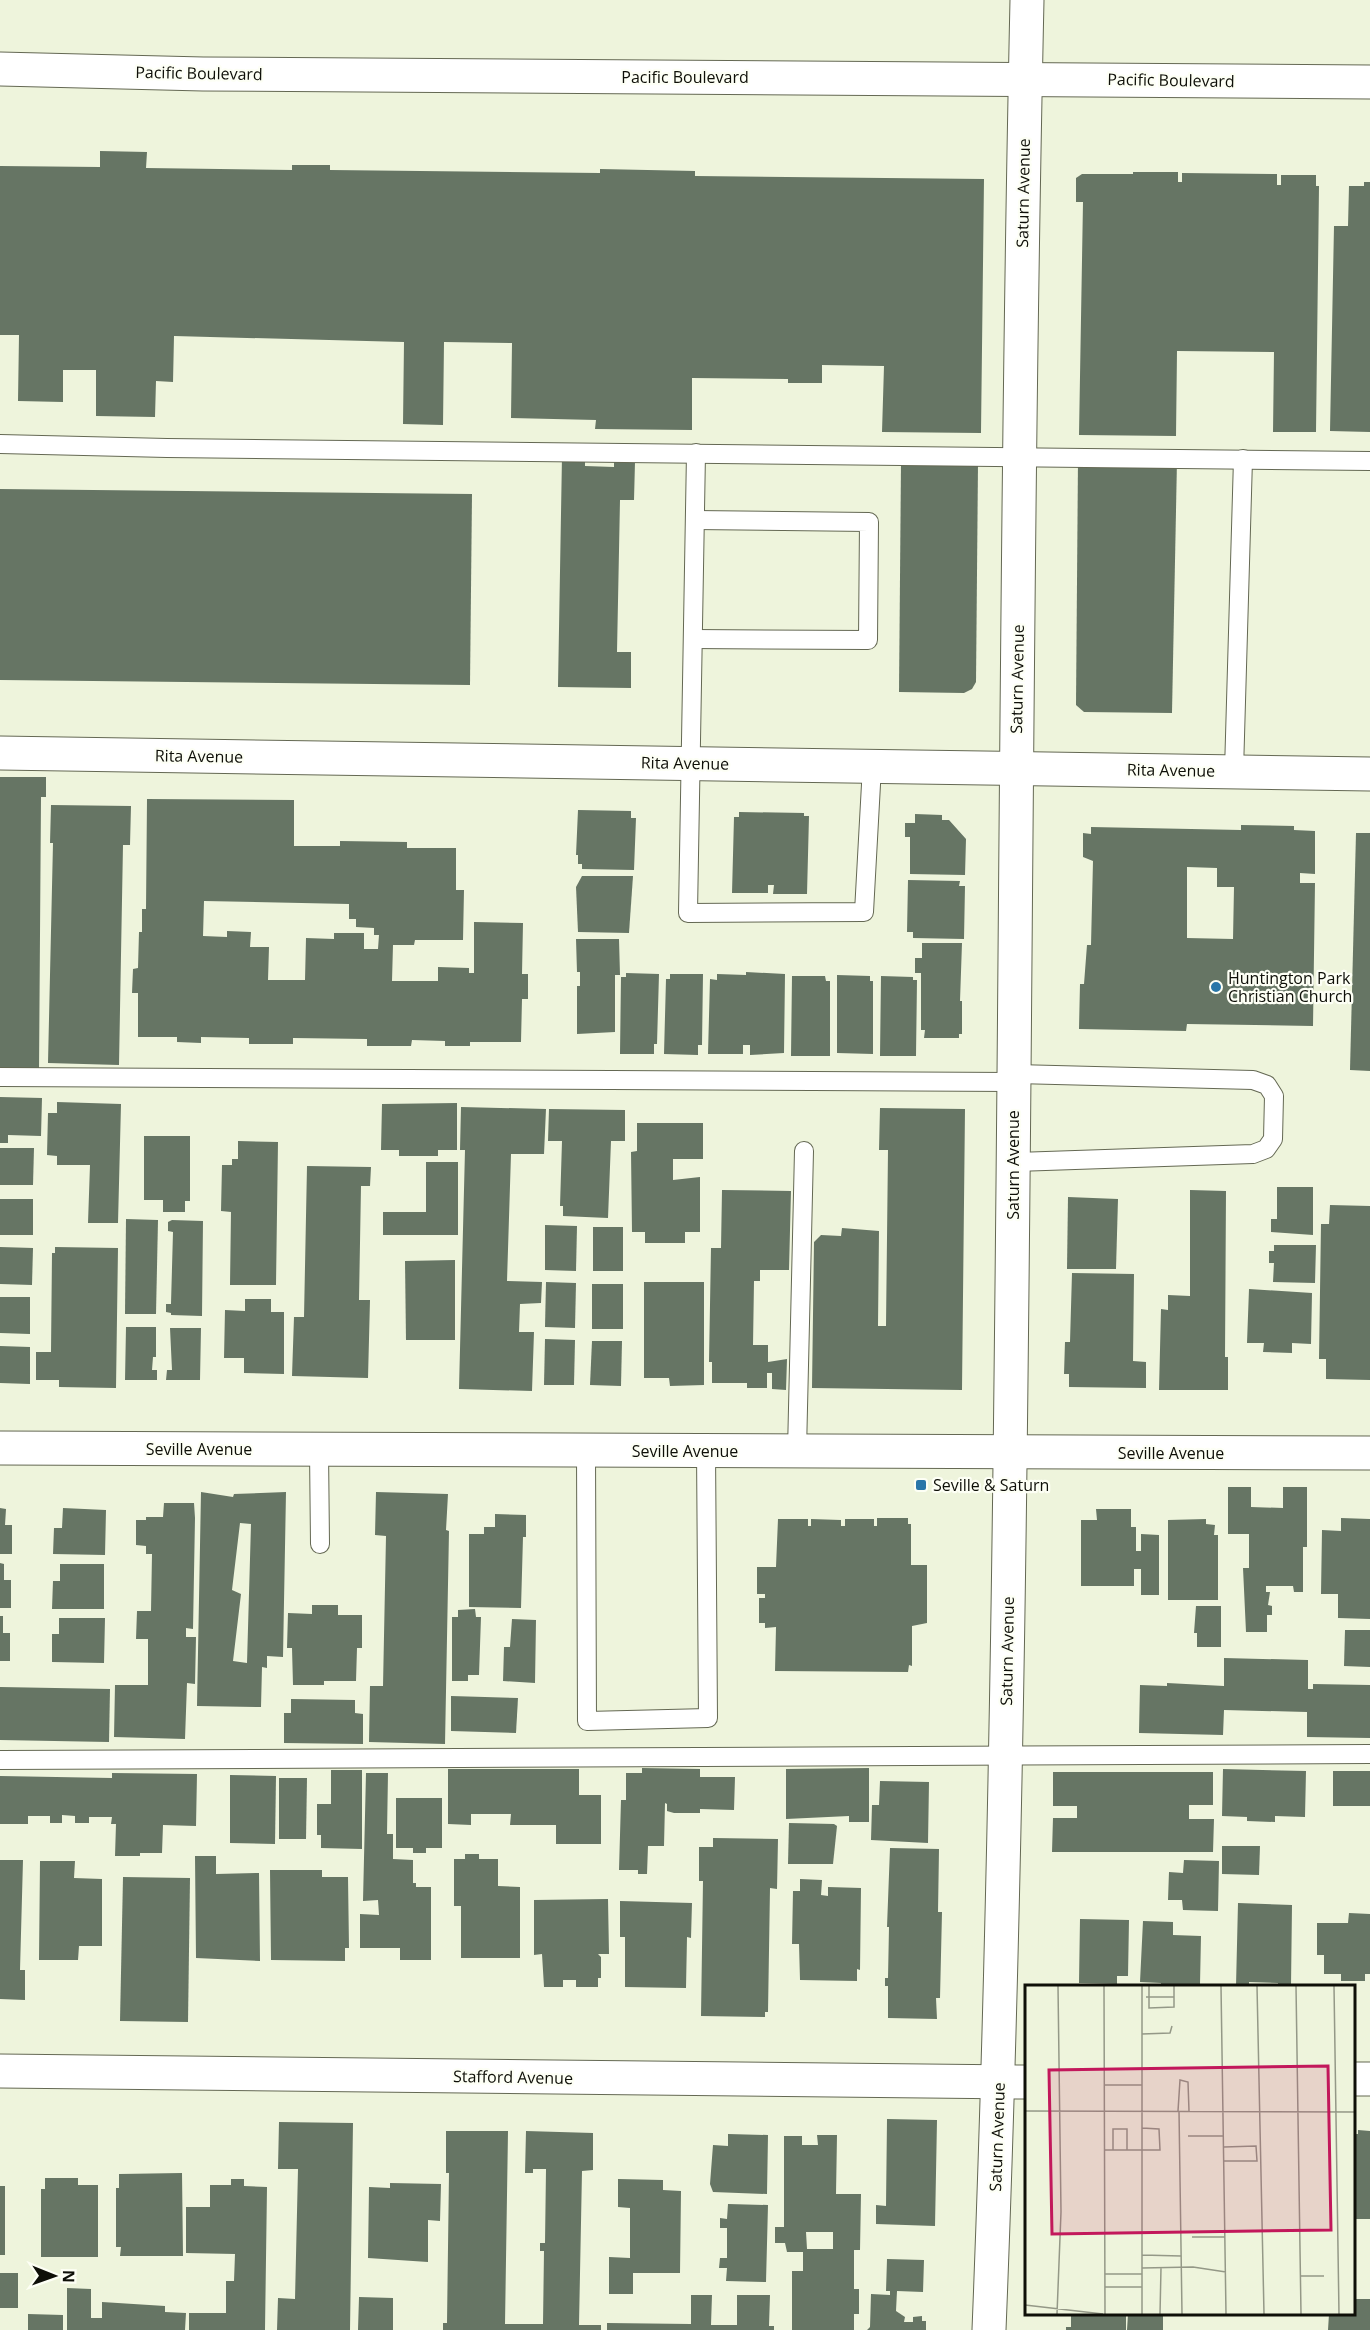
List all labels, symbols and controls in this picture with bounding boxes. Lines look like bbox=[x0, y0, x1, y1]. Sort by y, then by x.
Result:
street label: Pacific Boulevard bbox=[135, 61, 263, 85]
street label: Pacific Boulevard bbox=[621, 66, 749, 88]
street label: Pacific Boulevard bbox=[1107, 68, 1235, 92]
street label: Saturn Avenue bbox=[1011, 138, 1035, 248]
street label: Saturn Avenue bbox=[1005, 624, 1029, 734]
street label: Rita Avenue bbox=[155, 744, 243, 768]
street label: Rita Avenue bbox=[641, 751, 729, 775]
street label: Rita Avenue bbox=[1127, 758, 1215, 782]
place label: Huntington Park Christian Church bbox=[1228, 967, 1352, 1007]
marker: Huntington Park Christian Church bbox=[1209, 980, 1223, 994]
street label: Saturn Avenue bbox=[1002, 1110, 1024, 1220]
street label: Seville Avenue bbox=[146, 1438, 252, 1460]
street label: Seville Avenue bbox=[632, 1440, 738, 1462]
street label: Seville Avenue bbox=[1118, 1442, 1224, 1464]
place label: Seville & Saturn bbox=[933, 1474, 1049, 1496]
marker: Seville & Saturn bbox=[914, 1478, 928, 1492]
street label: Saturn Avenue bbox=[995, 1596, 1019, 1706]
inset map bbox=[1025, 1985, 1355, 2315]
street label: Stafford Avenue bbox=[453, 2065, 573, 2089]
street label: Saturn Avenue bbox=[984, 2082, 1010, 2192]
north arrow bbox=[24, 2246, 84, 2306]
text: N bbox=[58, 2270, 80, 2283]

